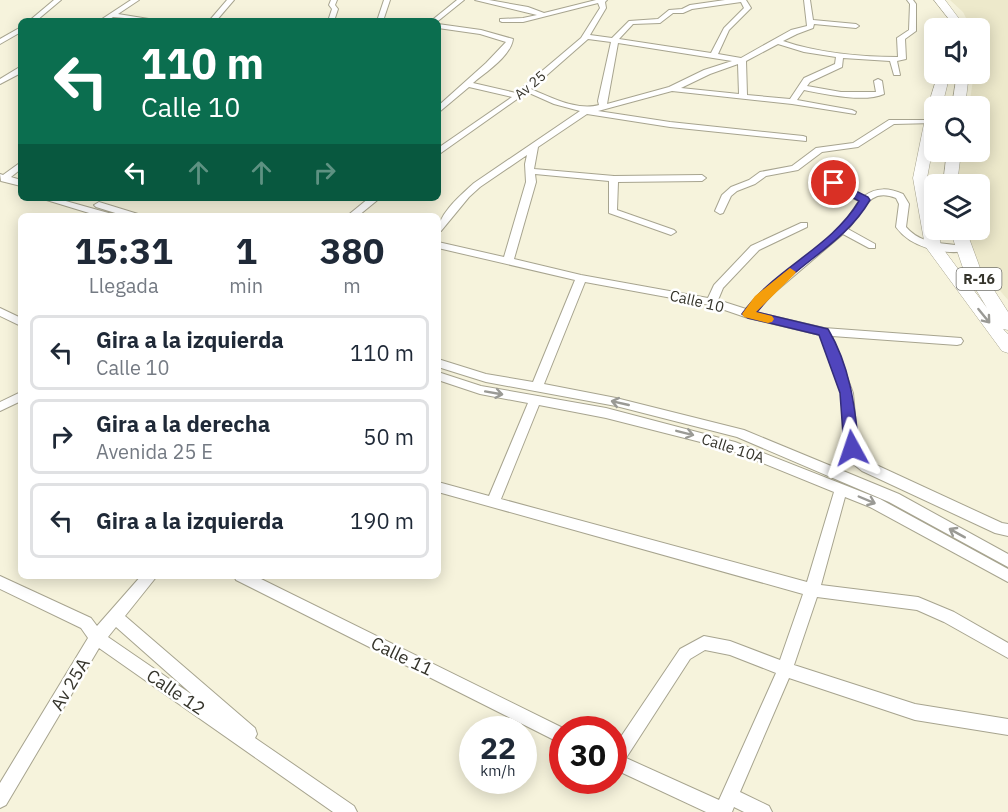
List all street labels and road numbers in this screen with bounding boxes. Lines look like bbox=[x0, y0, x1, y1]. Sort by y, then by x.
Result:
street label: Av 25 bbox=[511, 67, 549, 103]
road number: R-16 bbox=[956, 268, 1002, 290]
street label: Calle 10 bbox=[668, 286, 726, 316]
street label: Calle 10A bbox=[699, 429, 767, 467]
street label: Calle 11 bbox=[367, 631, 437, 681]
street label: Av 25A bbox=[45, 653, 95, 715]
street label: Calle 12 bbox=[142, 664, 210, 720]

